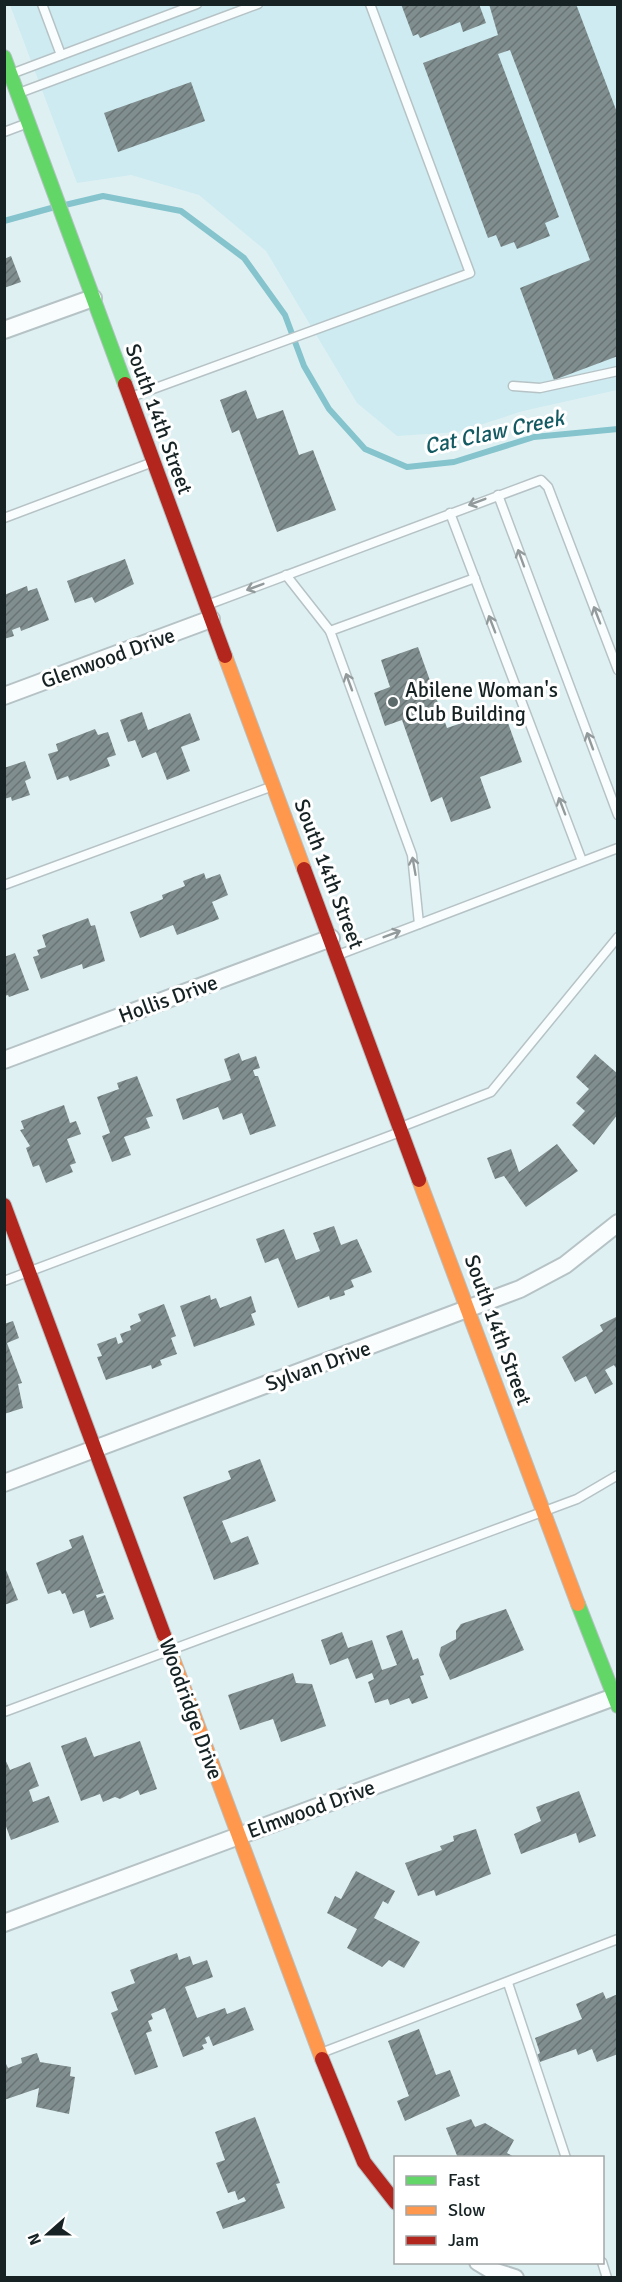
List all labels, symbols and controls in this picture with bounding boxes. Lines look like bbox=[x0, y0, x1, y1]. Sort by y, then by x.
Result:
street label: South 14th Street bbox=[120, 340, 198, 498]
water label: Cat Claw Creek bbox=[422, 404, 568, 460]
one-way arrow bbox=[468, 498, 487, 509]
one-way arrow bbox=[515, 549, 526, 568]
one-way arrow bbox=[247, 582, 265, 593]
one-way arrow bbox=[590, 606, 601, 625]
one-way arrow bbox=[486, 615, 497, 634]
street label: Glenwood Drive bbox=[38, 622, 178, 694]
one-way arrow bbox=[343, 673, 354, 692]
place label: Abilene Woman's Club Building bbox=[405, 677, 558, 727]
marker: Abilene Woman's Club Building bbox=[386, 695, 400, 709]
one-way arrow bbox=[583, 732, 594, 751]
street label: South 14th Street bbox=[289, 795, 369, 953]
one-way arrow bbox=[555, 798, 566, 816]
one-way arrow bbox=[408, 856, 419, 876]
one-way arrow bbox=[382, 928, 401, 939]
street label: Hollis Drive bbox=[115, 969, 221, 1029]
street label: South 14th Street bbox=[459, 1251, 537, 1409]
street label: Sylvan Drive bbox=[262, 1335, 374, 1397]
street label: Woodridge Drive bbox=[153, 1635, 229, 1783]
street label: Elmwood Drive bbox=[244, 1774, 378, 1844]
legend bbox=[394, 2156, 604, 2264]
text: Fast bbox=[448, 2169, 480, 2191]
text: Slow bbox=[448, 2199, 485, 2221]
north arrow bbox=[18, 2204, 78, 2264]
text: Jam bbox=[448, 2229, 479, 2251]
text: N bbox=[24, 2230, 46, 2248]

